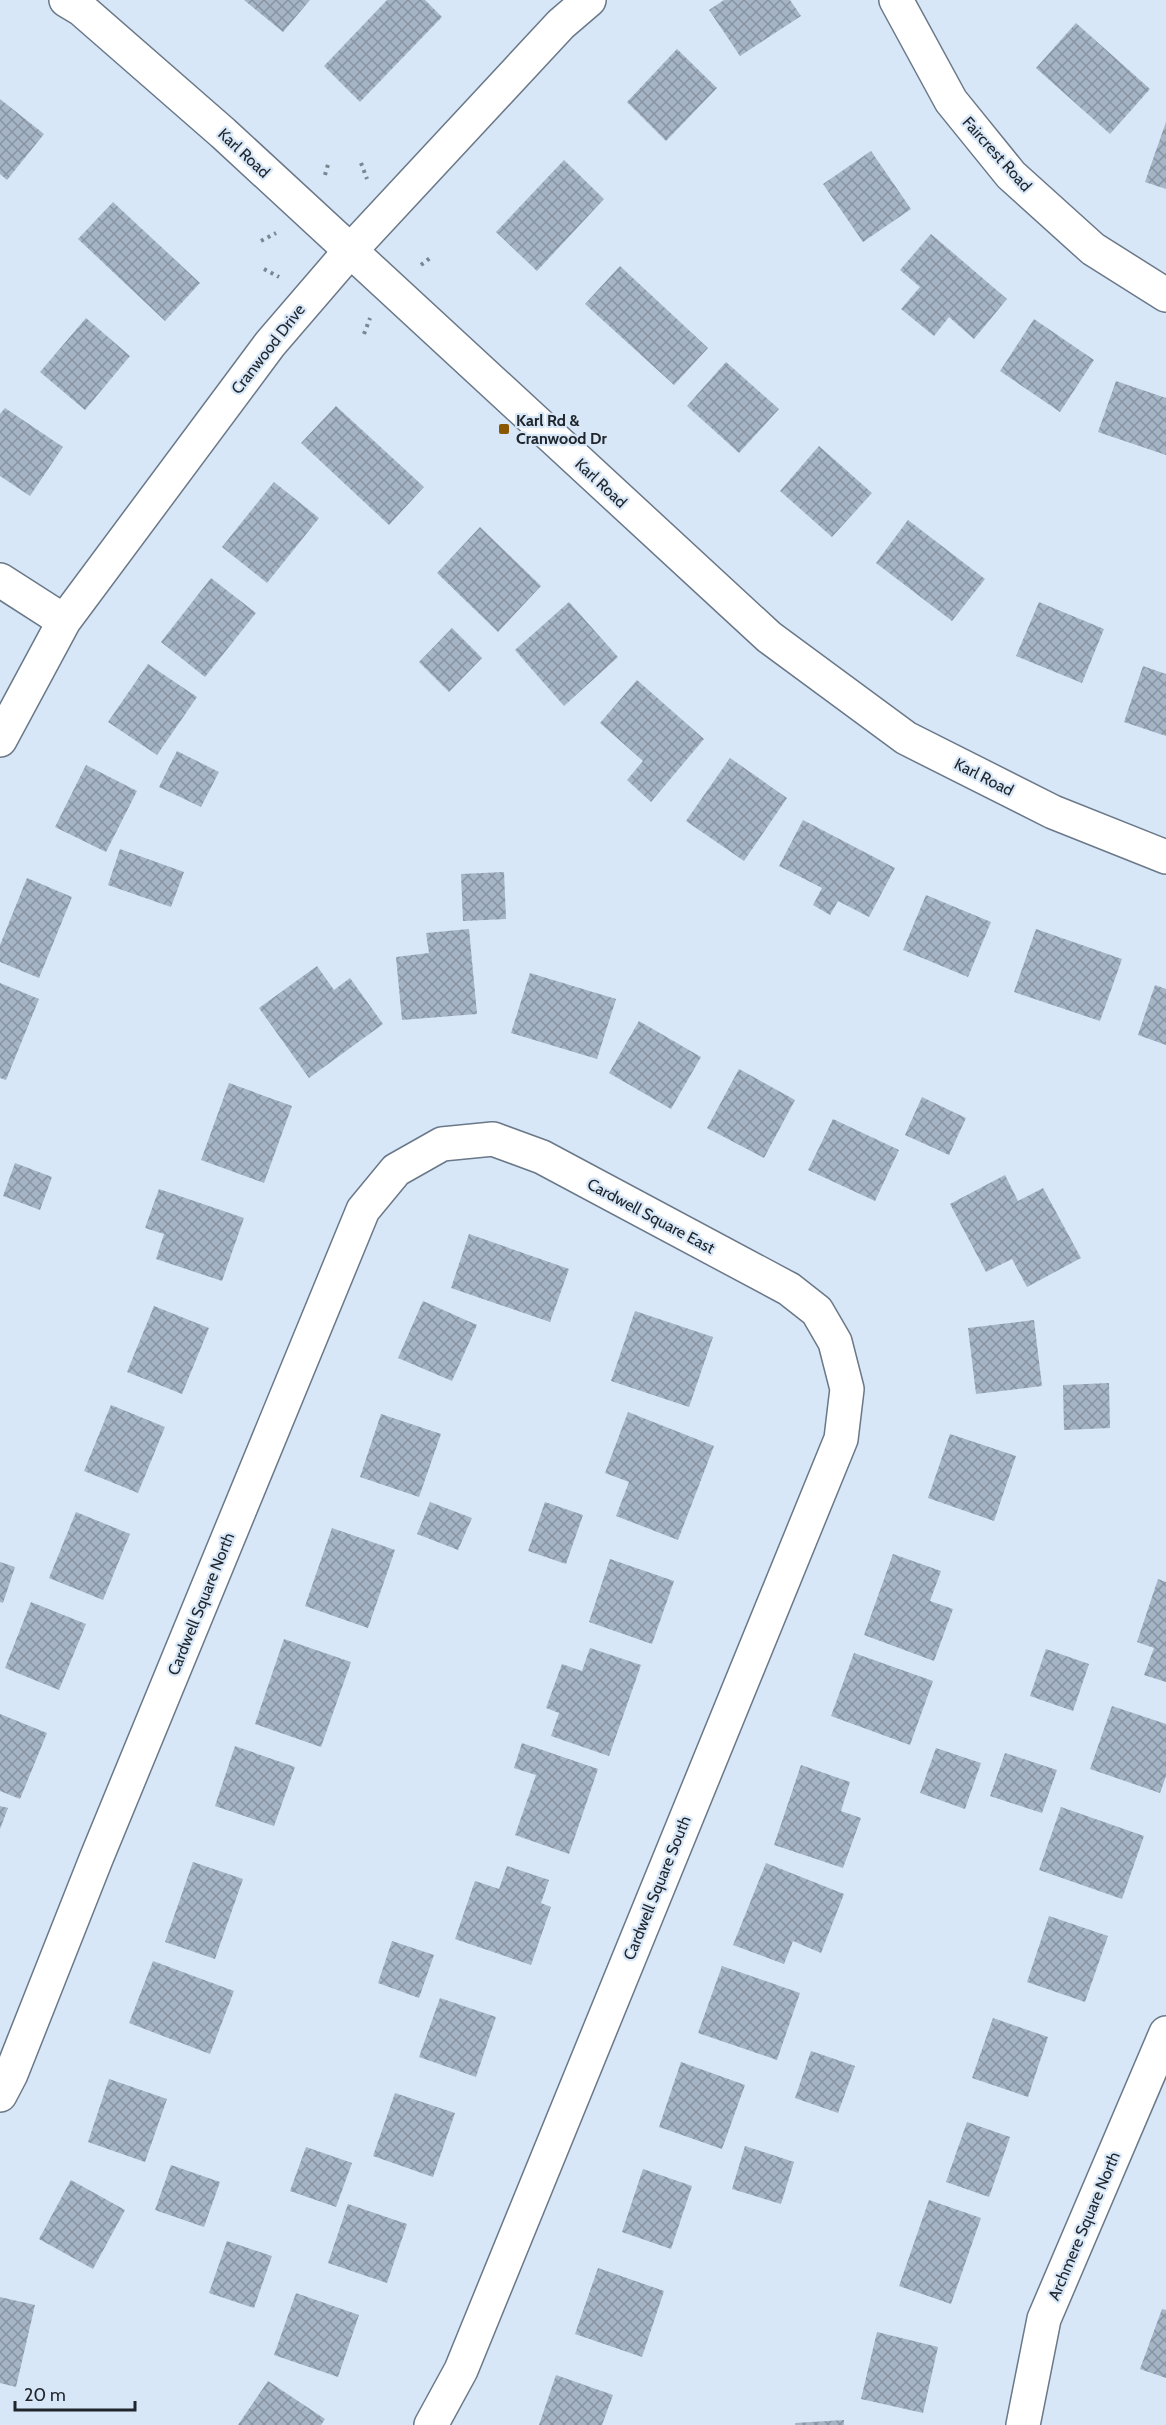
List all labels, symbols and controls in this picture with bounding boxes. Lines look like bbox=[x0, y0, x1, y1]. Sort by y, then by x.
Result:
street label: Faircrest Road bbox=[958, 113, 1036, 195]
street label: Karl Road bbox=[214, 124, 274, 182]
street label: Cranwood Drive bbox=[227, 300, 309, 398]
place label: Karl Rd & Cranwood Dr bbox=[516, 411, 607, 448]
marker: Karl Rd & Cranwood Dr bbox=[497, 422, 511, 436]
street label: Karl Road bbox=[571, 454, 631, 512]
street label: Karl Road bbox=[951, 754, 1017, 800]
street label: Cardwell Square East bbox=[584, 1174, 719, 1258]
street label: Cardwell Square North bbox=[164, 1530, 238, 1678]
street label: Cardwell Square South bbox=[619, 1813, 695, 1963]
street label: Archmere Square North bbox=[1044, 2149, 1124, 2303]
scale bar bbox=[15, 2374, 135, 2412]
text: 20 m bbox=[24, 2384, 66, 2406]

